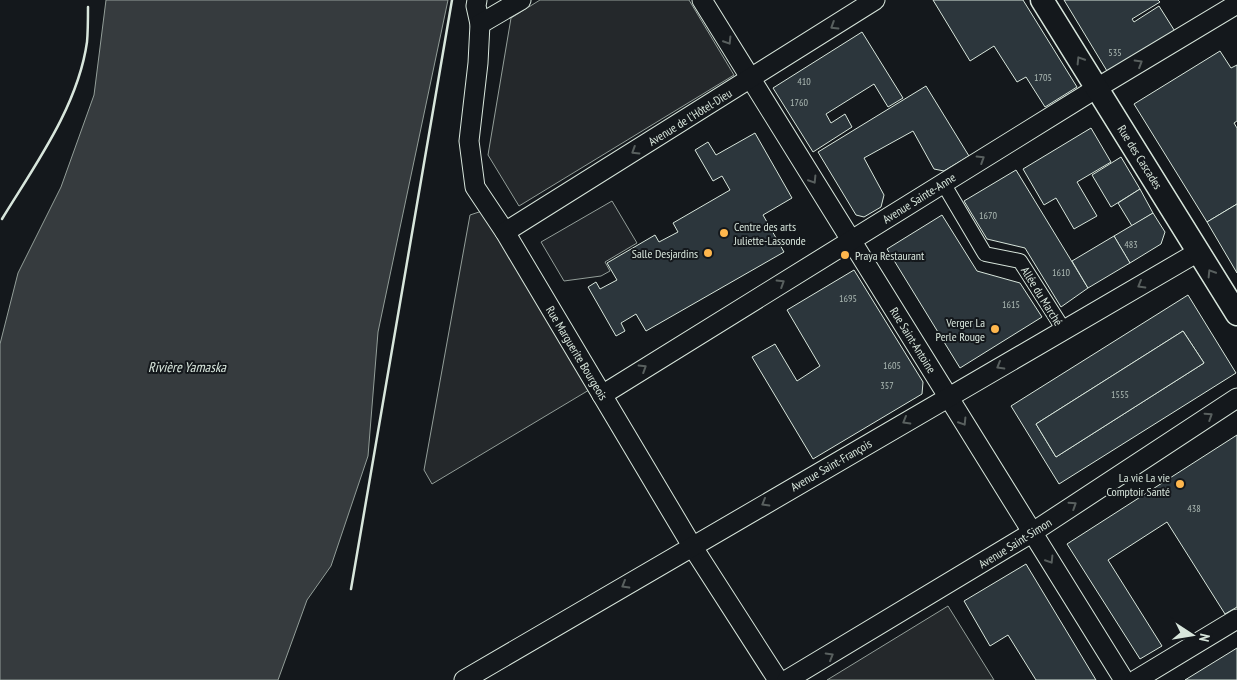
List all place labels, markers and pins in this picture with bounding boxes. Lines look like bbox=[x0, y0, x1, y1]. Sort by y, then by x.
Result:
place label: Centre des arts Juliette-Lassonde bbox=[733, 219, 806, 248]
marker: Centre des arts Juliette-Lassonde bbox=[718, 227, 730, 239]
place label: Salle Desjardins bbox=[632, 246, 698, 261]
marker: Salle Desjardins bbox=[702, 247, 714, 259]
place label: Praya Restaurant bbox=[855, 248, 925, 263]
marker: Praya Restaurant bbox=[839, 249, 851, 261]
place label: Verger La Perle Rouge bbox=[936, 315, 985, 344]
marker: Verger La Perle Rouge bbox=[989, 323, 1001, 335]
place label: La vie La vie Comptoir Santé bbox=[1106, 470, 1170, 499]
marker: La vie La vie Comptoir Santé bbox=[1174, 478, 1186, 490]

